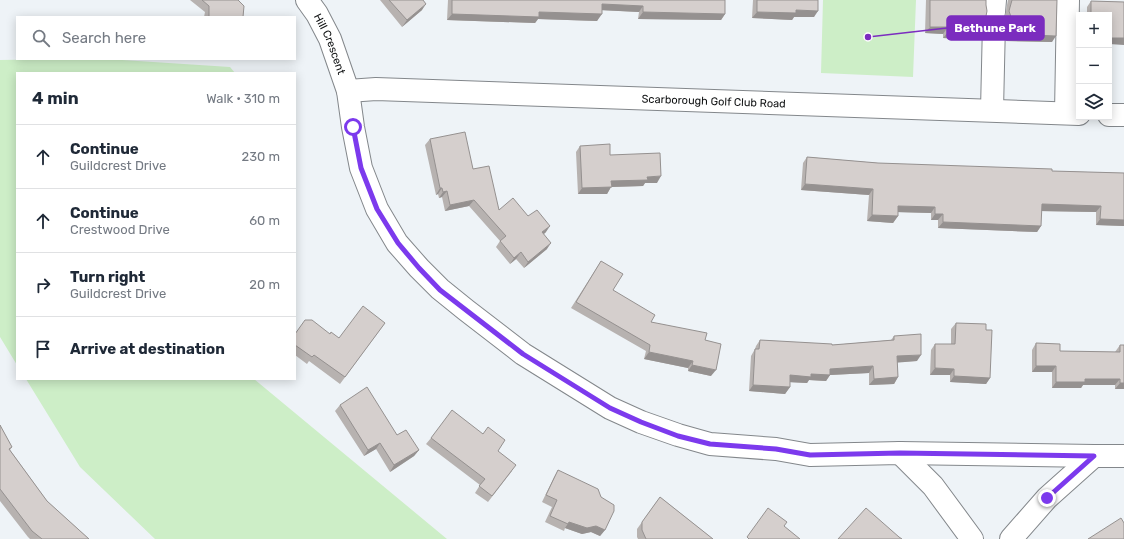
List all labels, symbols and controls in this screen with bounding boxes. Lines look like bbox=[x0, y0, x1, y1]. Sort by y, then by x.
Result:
street label: Hill Crescent bbox=[311, 11, 349, 77]
map controls bbox=[1076, 12, 1112, 120]
button: + bbox=[1076, 12, 1112, 48]
search box bbox=[16, 16, 296, 60]
callout: Bethune Park bbox=[947, 16, 1044, 40]
text: Bethune Park bbox=[954, 21, 1036, 35]
icon: search bbox=[30, 27, 52, 49]
text: Search here bbox=[62, 29, 146, 47]
button: − bbox=[1076, 48, 1112, 84]
button: layers bbox=[1076, 84, 1112, 120]
text: 4 min bbox=[32, 88, 79, 108]
text: Walk · 310 m bbox=[206, 91, 280, 106]
street label: Scarborough Golf Club Road bbox=[641, 92, 786, 110]
route start bbox=[344, 118, 362, 136]
text: Continue bbox=[70, 140, 139, 158]
icon: ahead bbox=[32, 146, 54, 168]
text: 230 m bbox=[242, 149, 280, 164]
text: Guildcrest Drive bbox=[70, 158, 166, 173]
text: Continue bbox=[70, 204, 139, 222]
icon: ahead bbox=[32, 210, 54, 232]
text: 60 m bbox=[249, 213, 280, 228]
text: Crestwood Drive bbox=[70, 222, 170, 237]
text: Turn right bbox=[70, 268, 145, 286]
icon: right bbox=[32, 274, 54, 296]
text: 20 m bbox=[249, 277, 280, 292]
text: Guildcrest Drive bbox=[70, 286, 166, 301]
icon: arrive bbox=[32, 338, 54, 360]
text: Arrive at destination bbox=[70, 340, 225, 358]
route end bbox=[1038, 489, 1056, 507]

